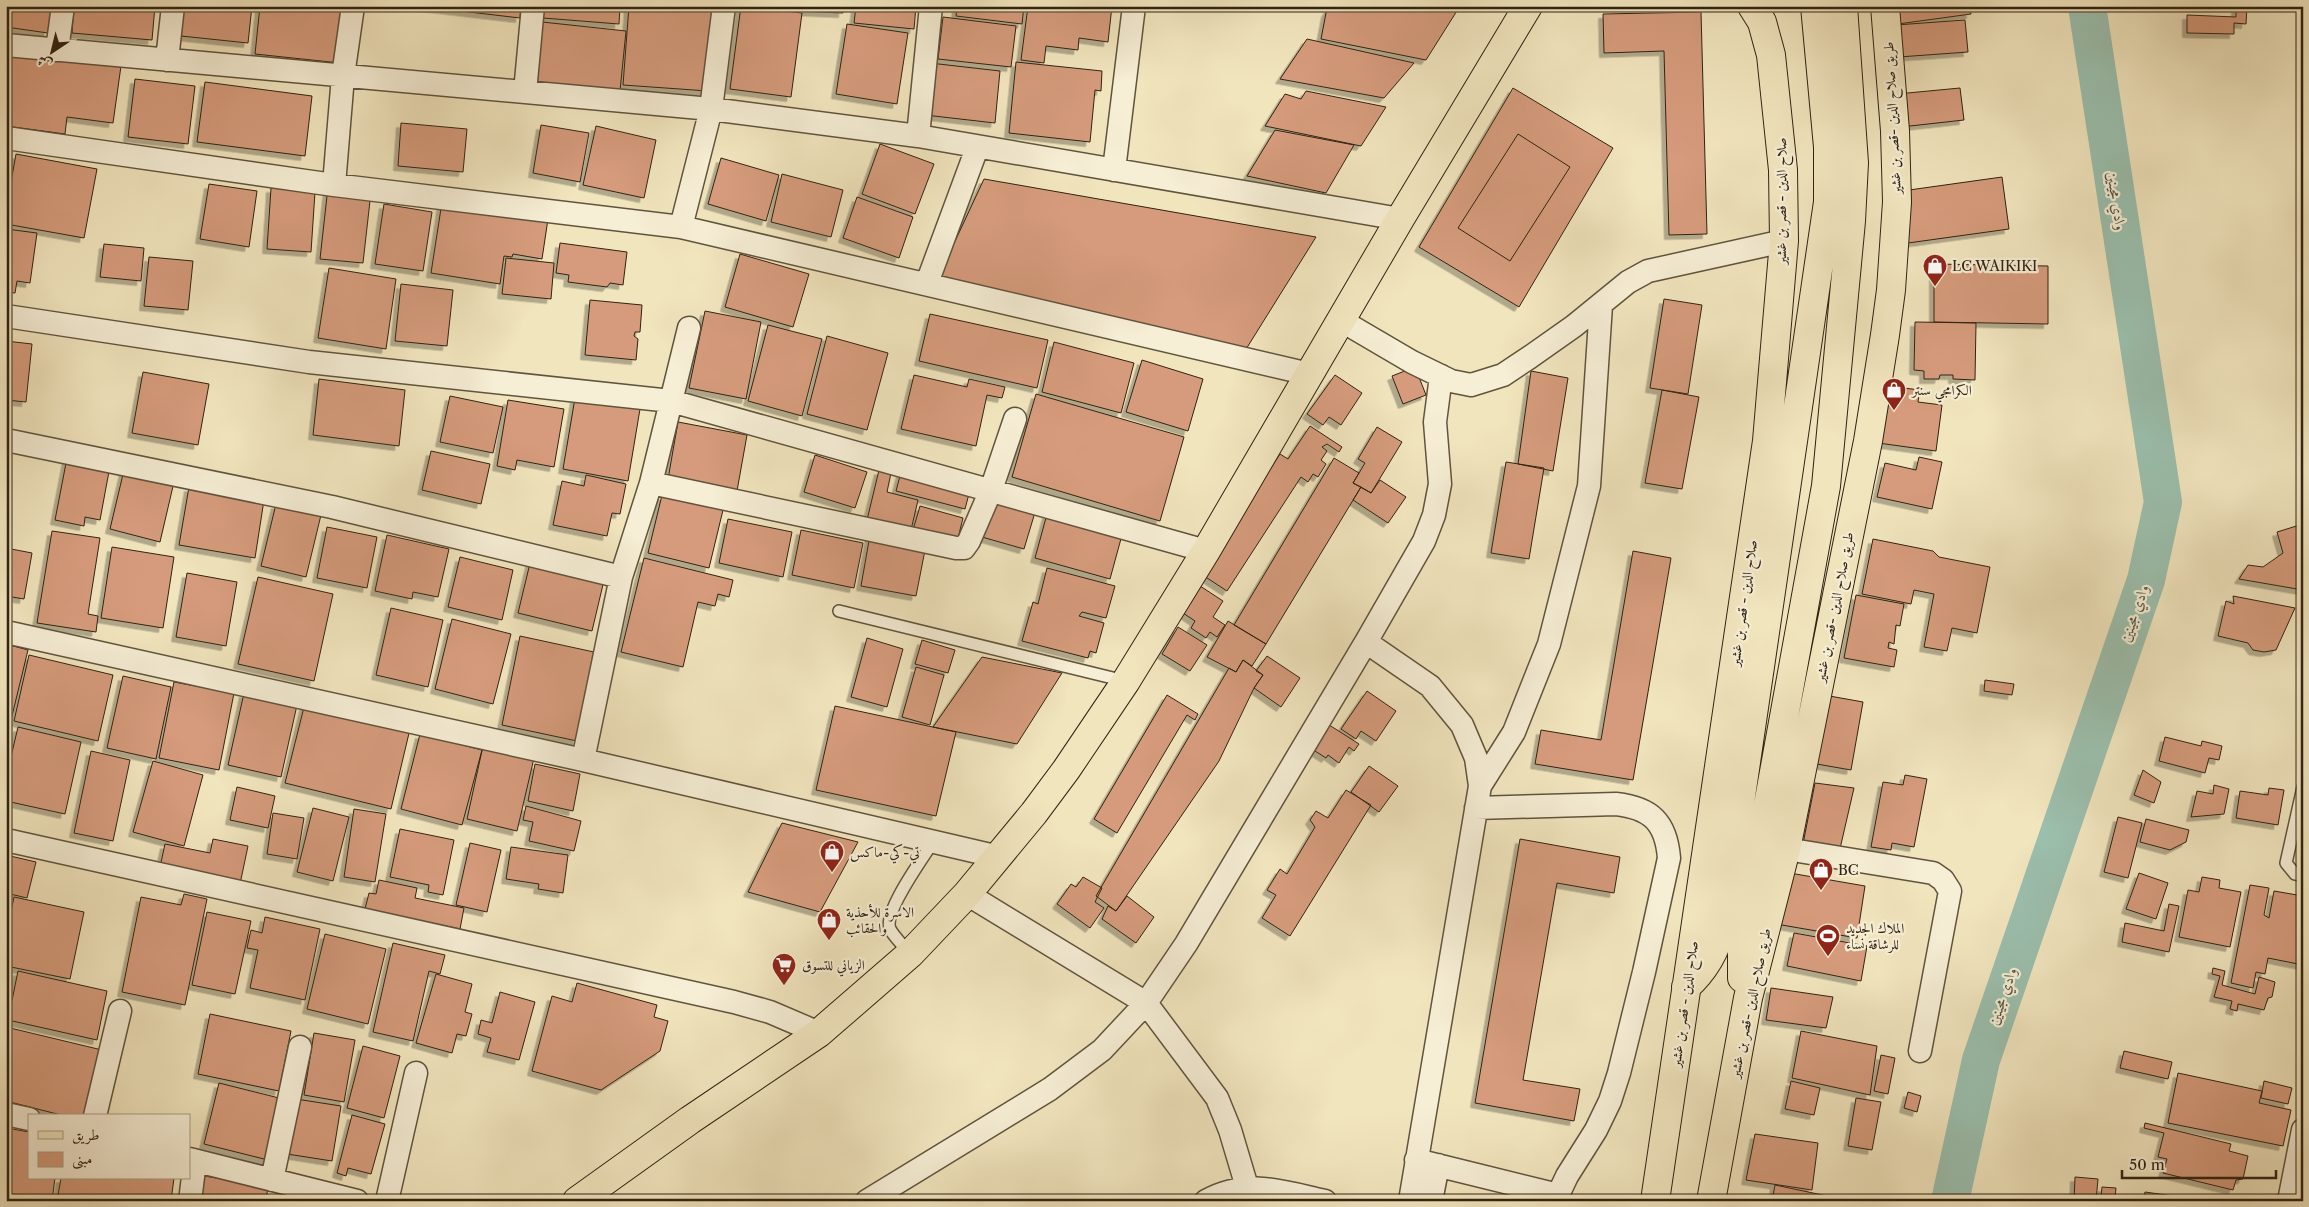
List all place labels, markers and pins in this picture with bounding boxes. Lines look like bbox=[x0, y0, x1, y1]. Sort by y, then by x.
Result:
shop icon: LC WAIKIKI bbox=[1922, 253, 1948, 287]
place label: LC WAIKIKI bbox=[1952, 257, 2037, 275]
shop icon: الكرامجي سنتر bbox=[1881, 377, 1907, 411]
place label: الكرامجي سنتر bbox=[1910, 381, 1972, 403]
shop icon: تي-كي-ماكس bbox=[819, 839, 845, 873]
place label: تي-كي-ماكس bbox=[850, 843, 920, 864]
shop icon: BC bbox=[1808, 857, 1834, 891]
place label: BC bbox=[1838, 861, 1859, 879]
place label: الاسرة للأحذية والحقائب bbox=[846, 903, 914, 938]
shop icon: الاسرة للأحذية والحقائب bbox=[816, 907, 842, 941]
place label: الملاك الجديد للرشاقة نساء bbox=[1846, 919, 1904, 953]
sports icon: الملاك الجديد للرشاقة نساء bbox=[1815, 923, 1841, 957]
supermarket icon: الزياني للتسوق bbox=[771, 952, 797, 986]
place label: الزياني للتسوق bbox=[802, 956, 865, 977]

